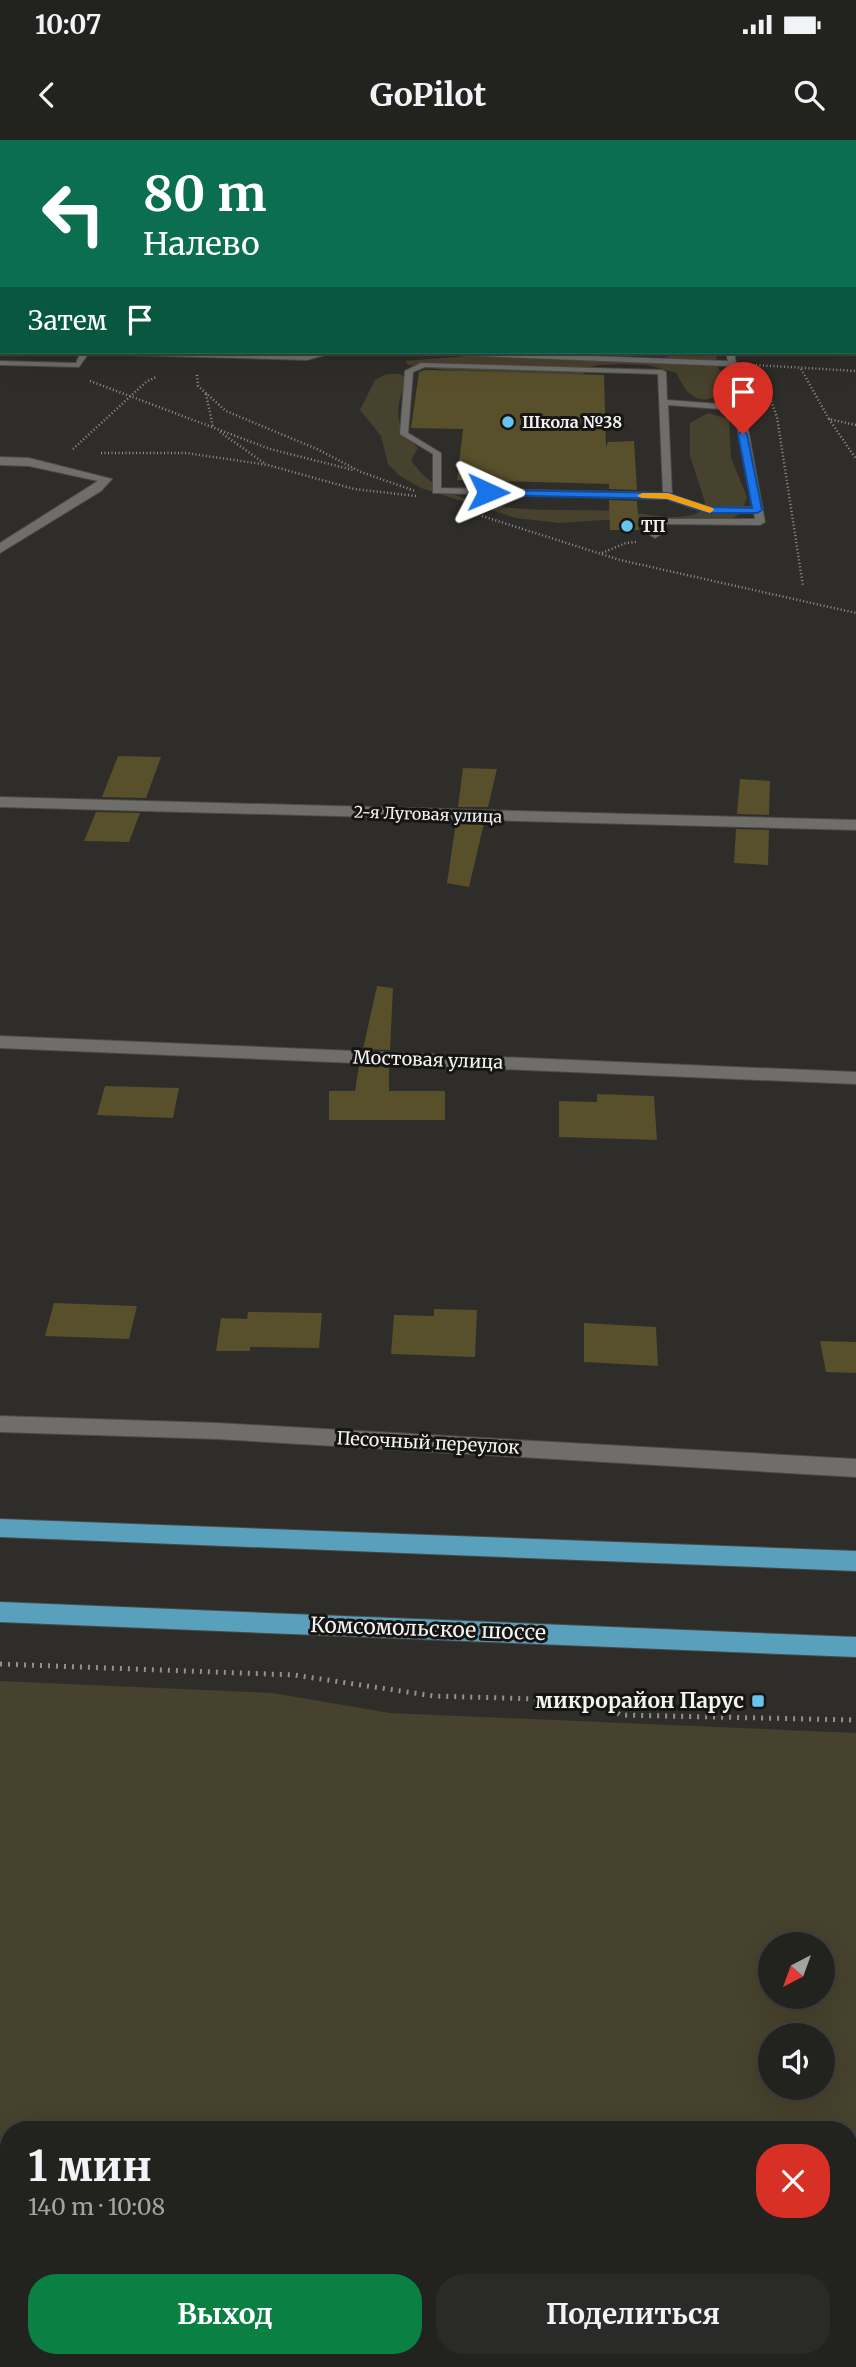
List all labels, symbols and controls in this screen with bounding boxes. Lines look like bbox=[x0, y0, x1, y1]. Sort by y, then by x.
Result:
text: 10:07 bbox=[35, 8, 101, 41]
text: GoPilot bbox=[370, 75, 486, 115]
icon: back bbox=[28, 76, 66, 114]
icon: search bbox=[790, 76, 828, 114]
text: 80 m bbox=[143, 163, 266, 224]
icon: left bbox=[28, 168, 119, 259]
text: Налево bbox=[143, 224, 260, 264]
icon: arrive bbox=[121, 301, 159, 339]
text: Затем bbox=[28, 304, 107, 337]
pin bbox=[713, 362, 773, 434]
icon: arrive bbox=[724, 373, 762, 411]
place label: Школа №38 bbox=[522, 412, 622, 432]
marker: Школа №38 bbox=[500, 414, 516, 430]
position arrow bbox=[451, 455, 525, 529]
place label: ТП bbox=[641, 516, 666, 536]
marker: ТП bbox=[619, 518, 635, 534]
street label: 2-я Луговая улица bbox=[354, 801, 503, 827]
street label: Мостовая улица bbox=[353, 1045, 504, 1074]
street label: Песочный переулок bbox=[336, 1426, 521, 1459]
street label: Комсомольское шоссе bbox=[310, 1611, 546, 1646]
place label: микрорайон Парус bbox=[535, 1687, 744, 1714]
marker: микрорайон Парус bbox=[750, 1693, 766, 1709]
north arrow bbox=[758, 1932, 835, 2009]
map controls bbox=[758, 1932, 835, 2100]
button: sound bbox=[758, 2023, 835, 2100]
text: 1 мин bbox=[28, 2140, 152, 2192]
button: close bbox=[756, 2144, 830, 2218]
text: 140 m · 10:08 bbox=[28, 2192, 165, 2221]
button: Выход bbox=[28, 2274, 422, 2354]
button: Поделиться bbox=[436, 2274, 830, 2354]

